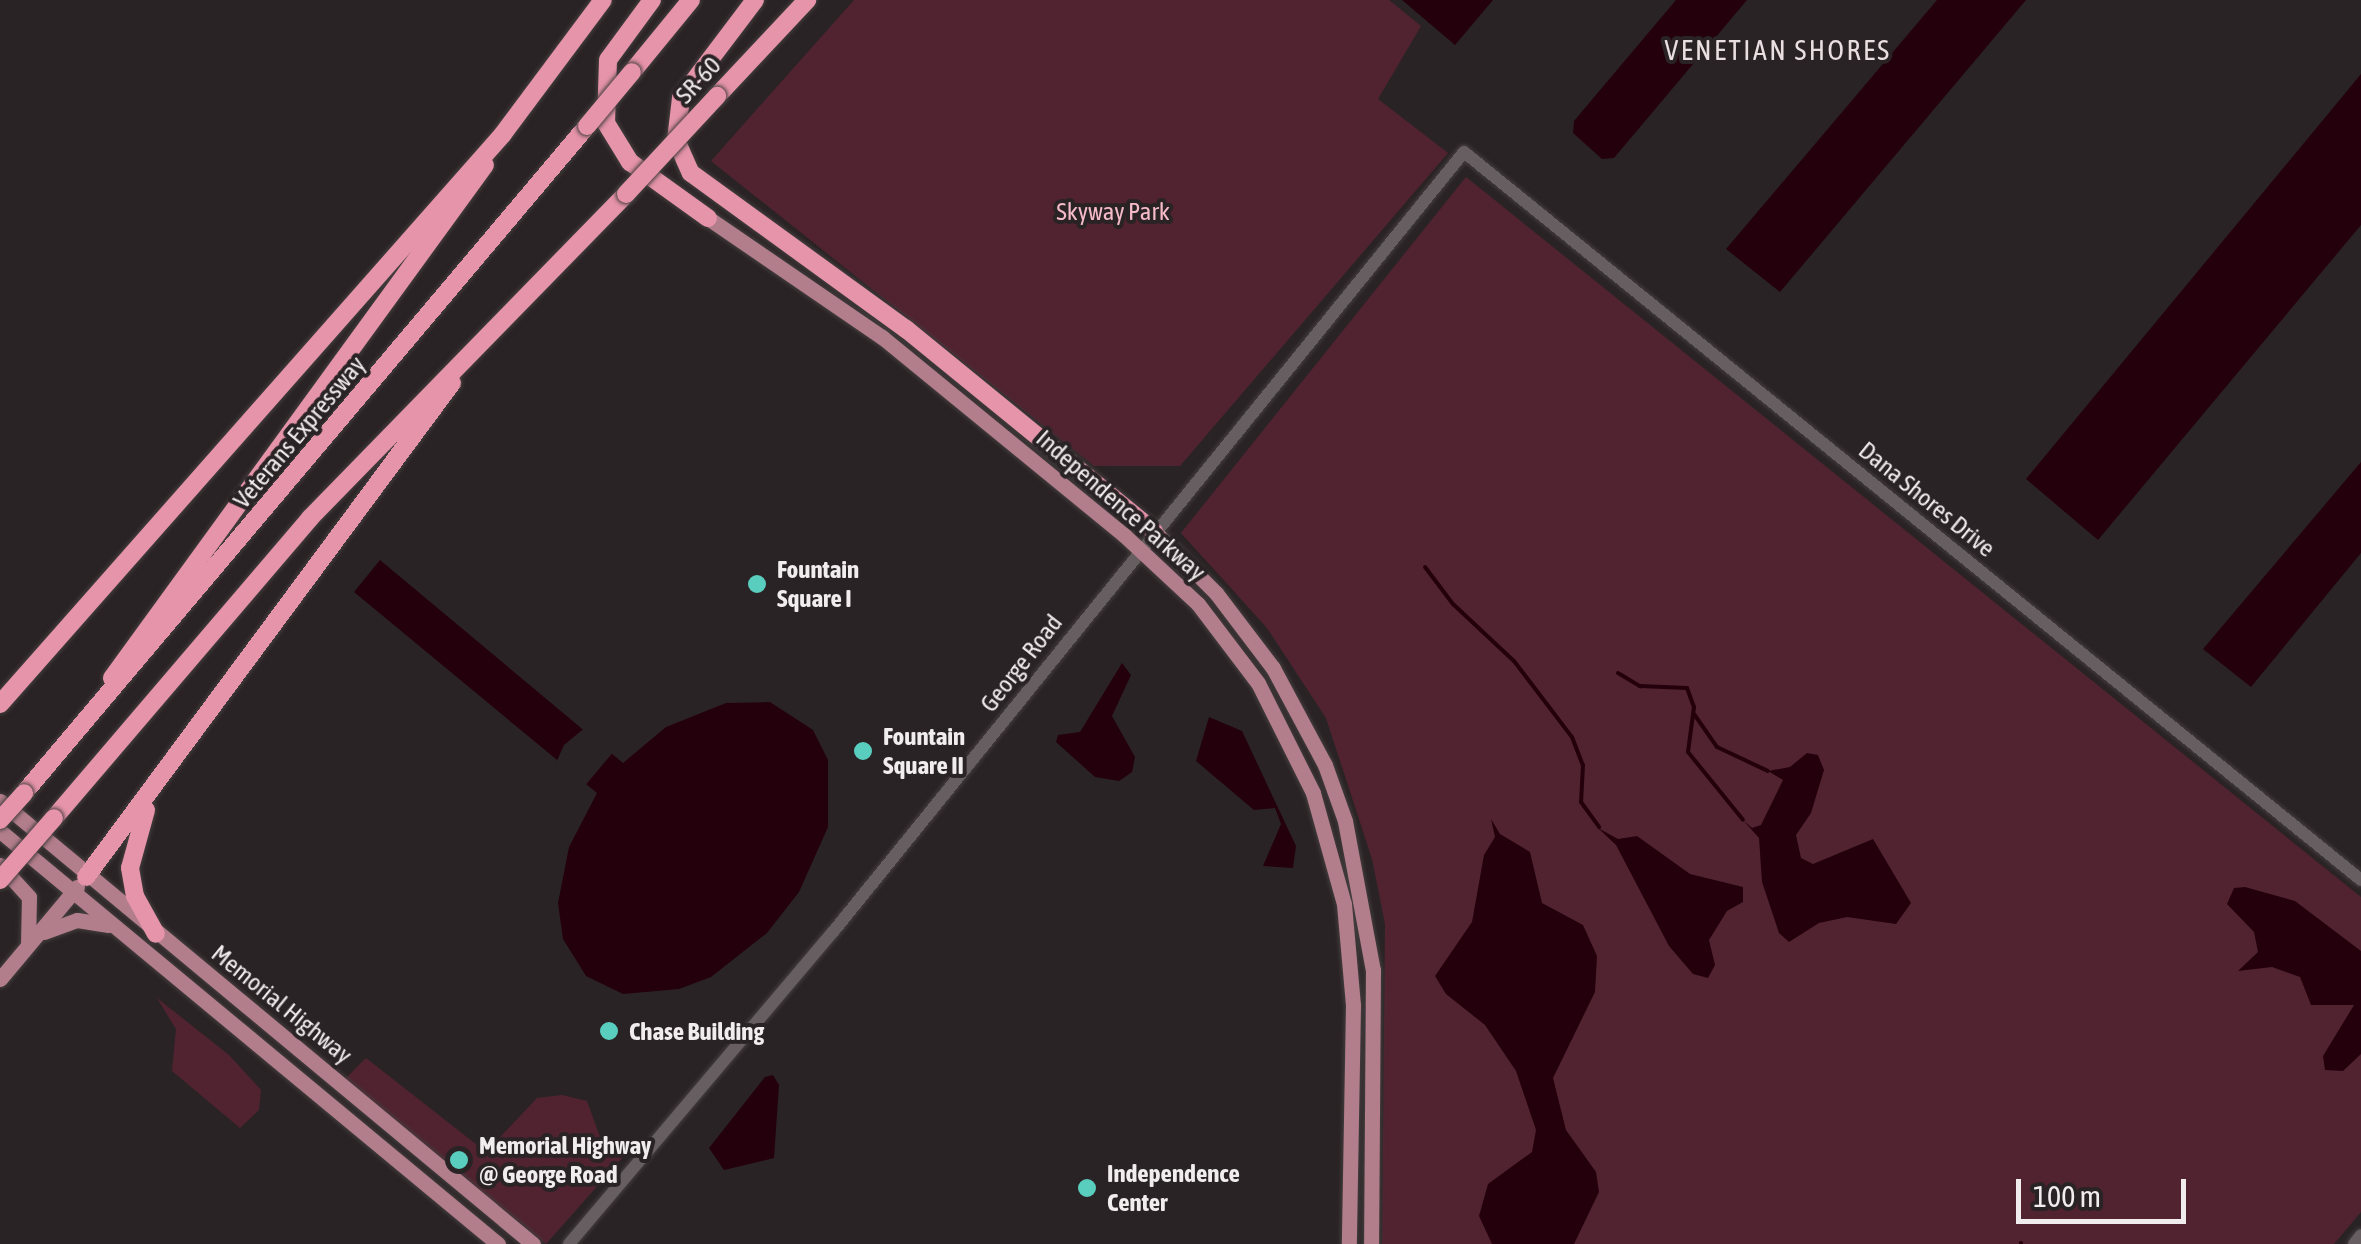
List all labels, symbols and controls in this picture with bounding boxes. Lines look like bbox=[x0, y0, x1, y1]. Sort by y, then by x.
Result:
district label: VENETIAN SHORES bbox=[1664, 33, 1892, 67]
street label: SR-60 bbox=[669, 50, 727, 110]
park label: Skyway Park bbox=[1056, 196, 1170, 226]
street label: Veterans Expressway bbox=[227, 350, 371, 514]
street label: Independence Parkway bbox=[1030, 423, 1212, 587]
street label: Dana Shores Drive bbox=[1853, 435, 2001, 563]
place label: Fountain Square I bbox=[777, 555, 859, 614]
marker: Fountain Square I bbox=[746, 573, 768, 595]
street label: George Road bbox=[974, 608, 1068, 718]
place label: Fountain Square II bbox=[883, 722, 965, 781]
marker: Fountain Square II bbox=[852, 740, 874, 762]
street label: Memorial Highway bbox=[206, 938, 358, 1070]
place label: Chase Building bbox=[629, 1016, 764, 1046]
marker: Chase Building bbox=[598, 1020, 620, 1042]
place label: Memorial Highway @ George Road bbox=[479, 1131, 651, 1190]
marker: Memorial Highway @ George Road bbox=[448, 1149, 470, 1171]
place label: Independence Center bbox=[1107, 1159, 1240, 1218]
scale bar bbox=[2021, 1159, 2191, 1221]
marker: Independence Center bbox=[1076, 1177, 1098, 1199]
text: 100 m bbox=[2033, 1179, 2101, 1213]

